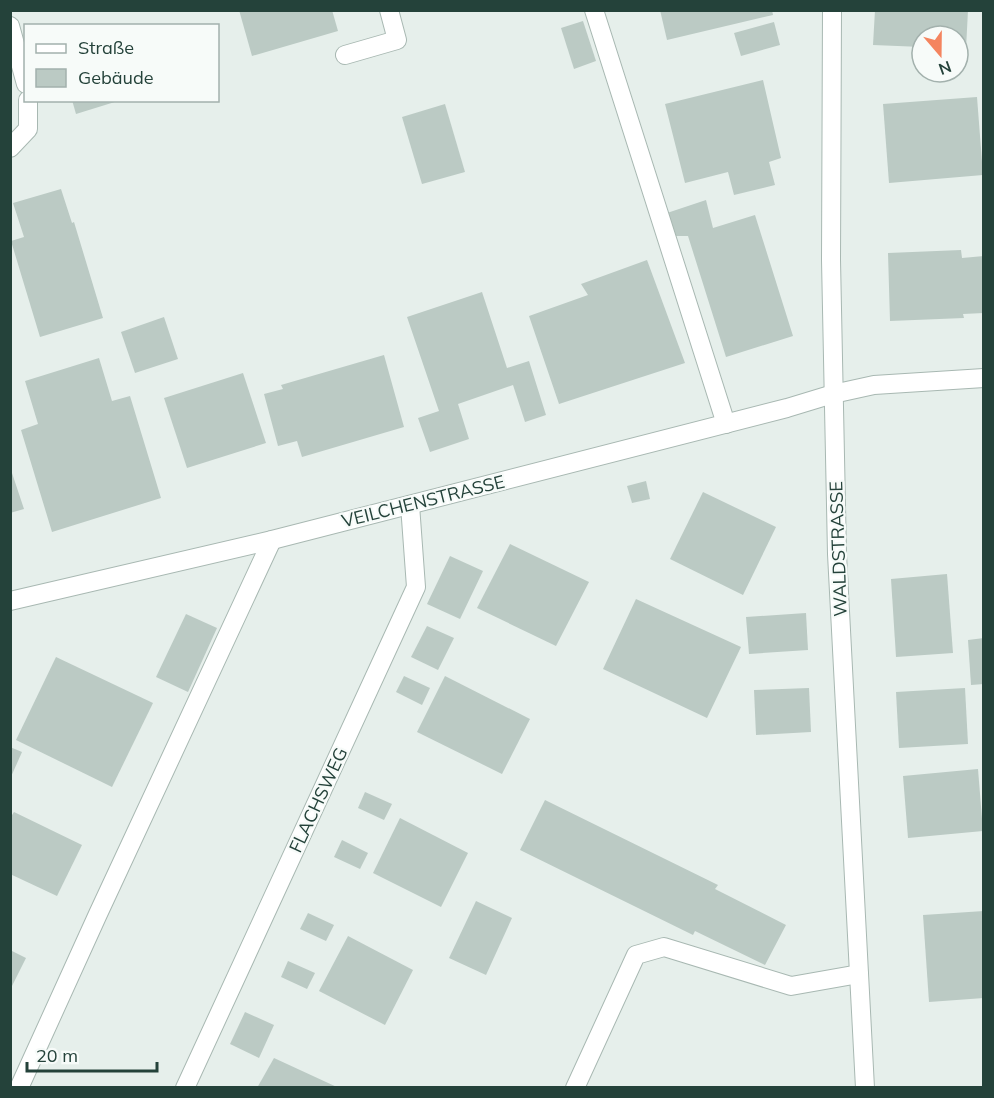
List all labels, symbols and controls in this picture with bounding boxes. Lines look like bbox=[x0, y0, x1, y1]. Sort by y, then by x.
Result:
legend bbox=[24, 24, 219, 102]
north arrow bbox=[910, 24, 970, 84]
text: Straße bbox=[78, 36, 134, 59]
text: N bbox=[936, 57, 954, 80]
text: Gebäude bbox=[78, 66, 154, 89]
street label: VEILCHENSTRASSE bbox=[339, 470, 507, 532]
street label: WALDSTRASSE bbox=[824, 481, 852, 617]
street label: FLACHSWEG bbox=[284, 744, 352, 856]
scale bar bbox=[27, 1035, 158, 1073]
text: 20 m bbox=[36, 1044, 78, 1067]

